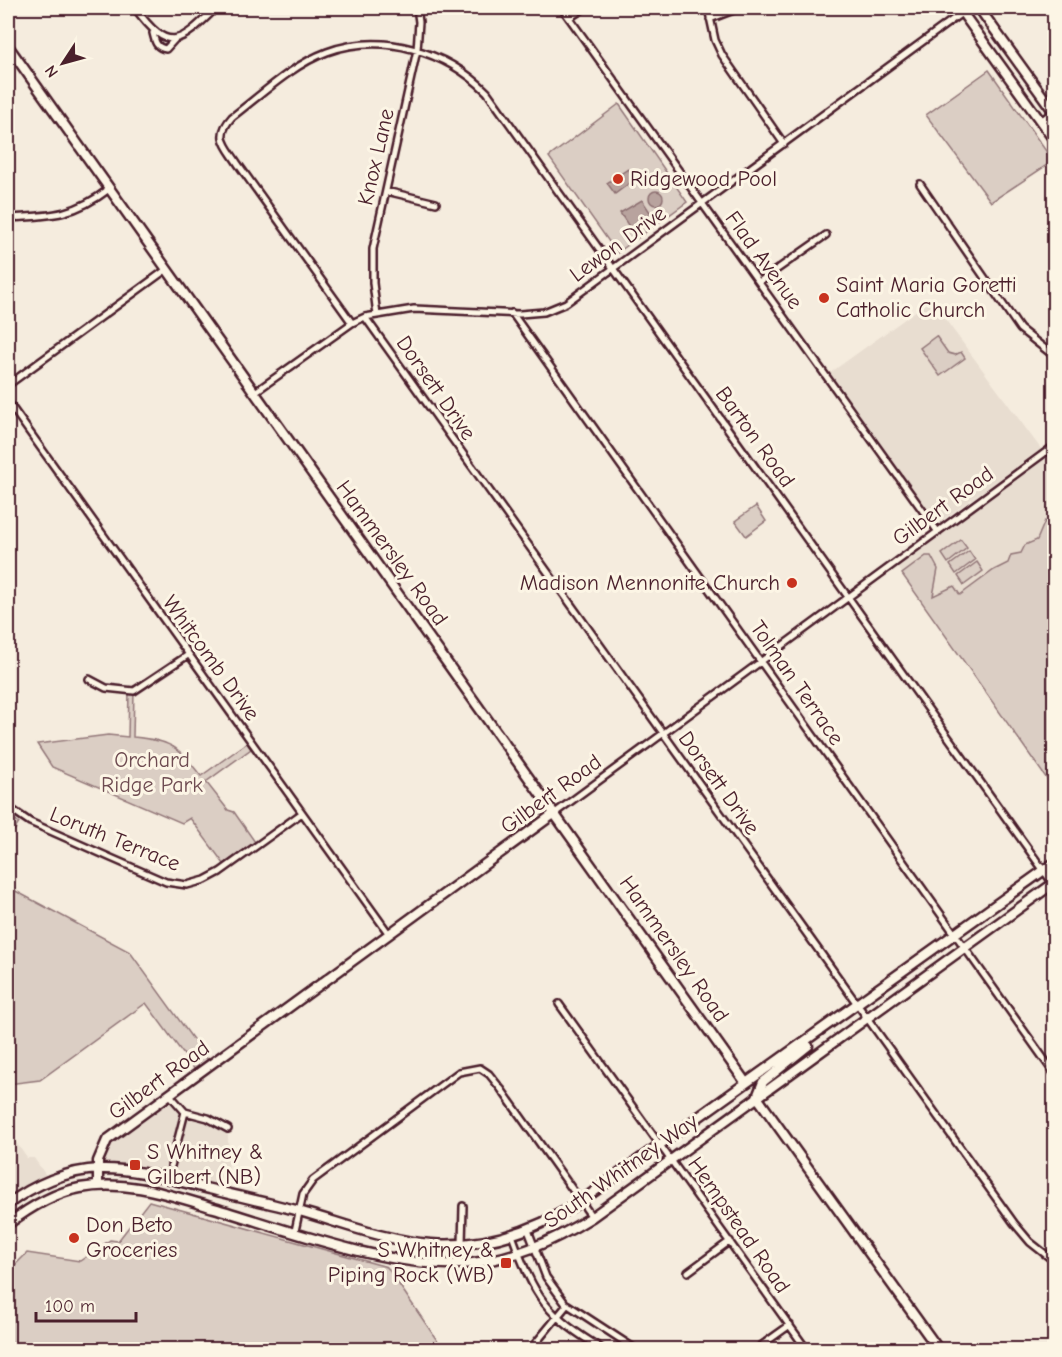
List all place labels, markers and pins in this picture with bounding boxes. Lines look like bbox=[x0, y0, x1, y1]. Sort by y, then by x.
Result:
place label: Ridgewood Pool bbox=[630, 166, 777, 192]
marker: Ridgewood Pool bbox=[611, 172, 625, 186]
place label: Saint Maria Goretti Catholic Church bbox=[836, 272, 1017, 323]
marker: Saint Maria Goretti Catholic Church bbox=[817, 291, 831, 305]
place label: Madison Mennonite Church bbox=[520, 570, 780, 596]
marker: Madison Mennonite Church bbox=[785, 576, 799, 590]
place label: S Whitney & Gilbert (NB) bbox=[147, 1139, 263, 1190]
marker: S Whitney & Gilbert (NB) bbox=[128, 1158, 142, 1172]
place label: Don Beto Groceries bbox=[86, 1212, 177, 1263]
marker: Don Beto Groceries bbox=[67, 1231, 81, 1245]
place label: S Whitney & Piping Rock (WB) bbox=[328, 1237, 494, 1288]
marker: S Whitney & Piping Rock (WB) bbox=[499, 1256, 513, 1270]

